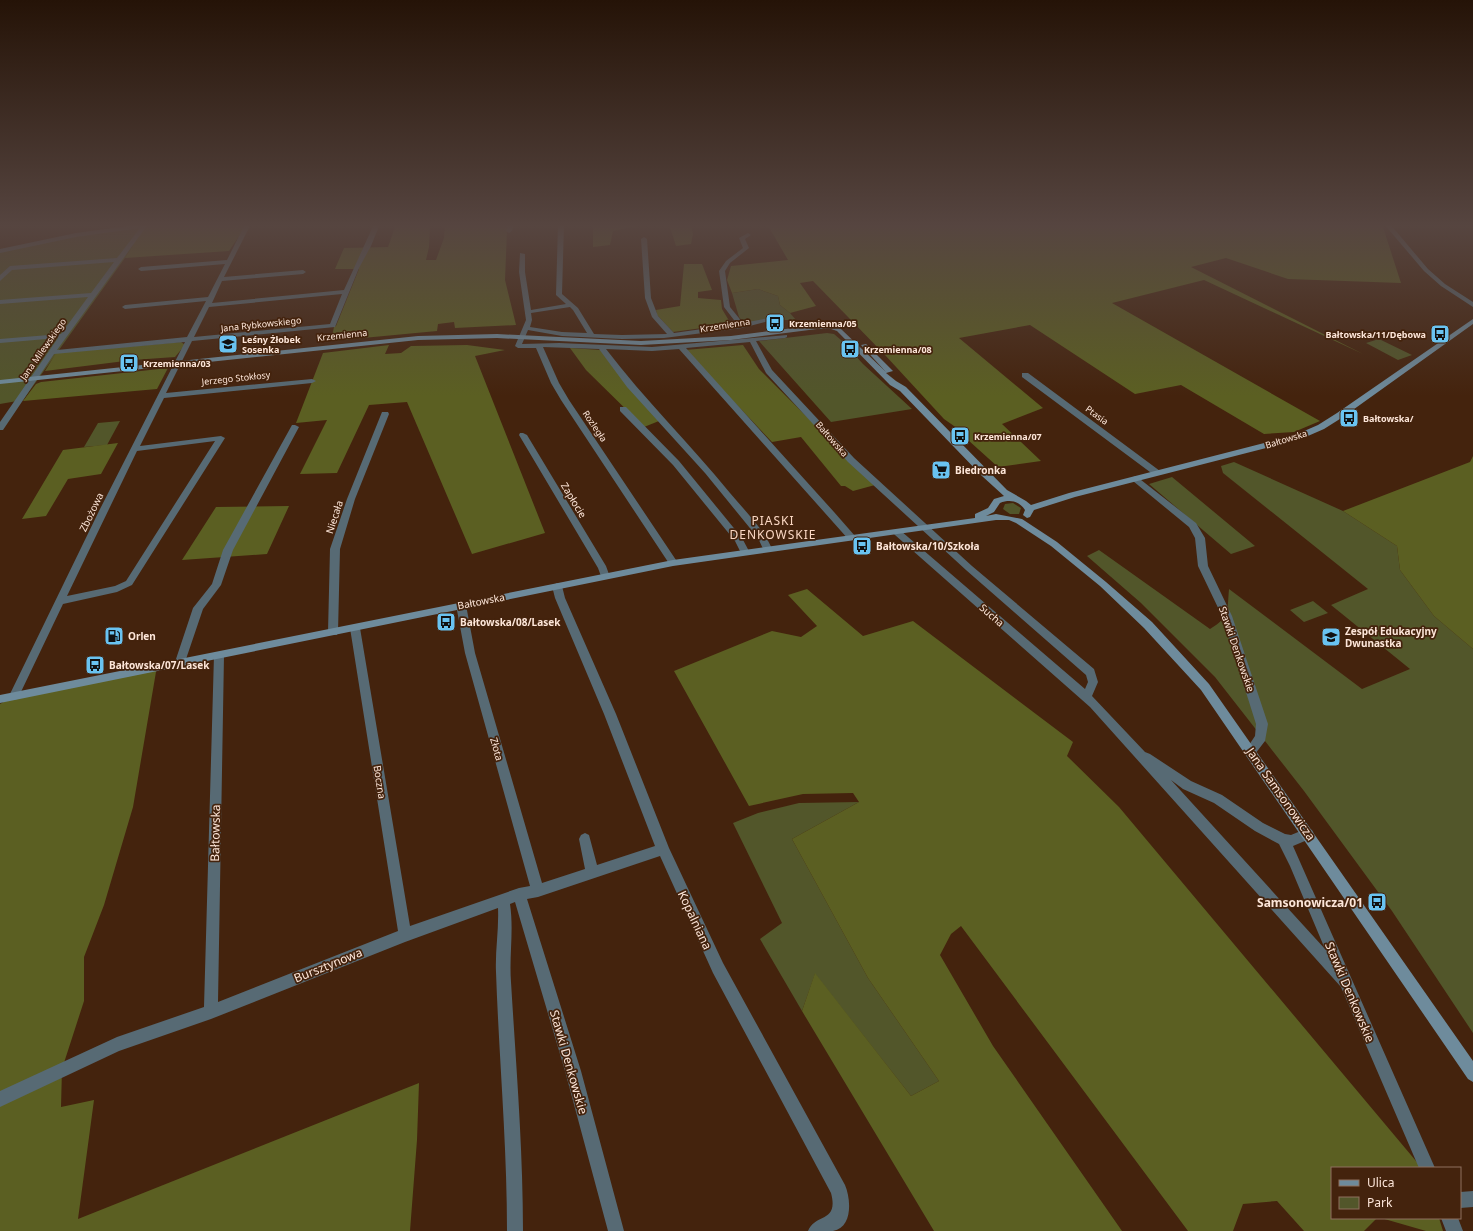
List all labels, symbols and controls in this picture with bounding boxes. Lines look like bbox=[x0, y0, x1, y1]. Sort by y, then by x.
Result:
bus stop icon: Krzemienna/05 bbox=[764, 312, 786, 334]
street label: Jana Rybkowskiego bbox=[219, 313, 302, 335]
street label: Jana Milewskiego bbox=[16, 315, 69, 383]
street label: Krzemienna bbox=[699, 315, 751, 335]
place label: Krzemienna/05 bbox=[789, 317, 857, 330]
bus stop icon: Bałtowska/11/Dębowa bbox=[1429, 323, 1451, 345]
street label: Krzemienna bbox=[316, 326, 368, 344]
place label: Bałtowska/11/Dębowa bbox=[1325, 328, 1426, 341]
school or university icon: Leśny Żłobek Sosenka bbox=[217, 333, 239, 355]
place label: Leśny Żłobek Sosenka bbox=[242, 333, 301, 356]
bus stop icon: Krzemienna/08 bbox=[839, 338, 861, 360]
place label: Krzemienna/08 bbox=[864, 343, 932, 356]
bus stop icon: Krzemienna/03 bbox=[118, 352, 140, 374]
place label: Krzemienna/03 bbox=[143, 357, 211, 370]
street label: Jerzego Stokłosy bbox=[200, 368, 271, 388]
street label: Ptasia bbox=[1083, 402, 1111, 428]
bus stop icon: Bałtowska/ bbox=[1338, 407, 1360, 429]
street label: Rozległa bbox=[580, 408, 610, 444]
place label: Bałtowska/ bbox=[1363, 412, 1414, 425]
street label: Bałtowska bbox=[813, 419, 851, 459]
bus stop icon: Krzemienna/07 bbox=[949, 425, 971, 447]
street label: Bałtowska bbox=[1264, 427, 1308, 451]
place label: Krzemienna/07 bbox=[974, 430, 1042, 443]
supermarket icon: Biedronka bbox=[930, 459, 952, 481]
place label: Biedronka bbox=[955, 463, 1006, 477]
street label: Zapłocie bbox=[558, 480, 590, 521]
street label: Zbożowa bbox=[76, 490, 106, 534]
street label: Niecała bbox=[322, 498, 346, 536]
district label: PIASKI DENKOWSKIE bbox=[730, 512, 816, 543]
bus stop icon: Bałtowska/10/Szkoła bbox=[851, 535, 873, 557]
place label: Bałtowska/10/Szkoła bbox=[876, 539, 980, 553]
street label: Bałtowska bbox=[456, 590, 506, 612]
street label: Sucha bbox=[977, 600, 1007, 630]
street label: Stawki Denkowskie bbox=[1216, 604, 1258, 694]
bus stop icon: Bałtowska/08/Lasek bbox=[435, 611, 457, 633]
place label: Bałtowska/08/Lasek bbox=[460, 615, 561, 629]
place label: Zespół Edukacyjny Dwunastka bbox=[1345, 624, 1437, 650]
fuel station icon: Orlen bbox=[103, 625, 125, 647]
school or university icon: Zespół Edukacyjny Dwunastka bbox=[1320, 626, 1342, 648]
place label: Orlen bbox=[128, 629, 156, 643]
bus stop icon: Bałtowska/07/Lasek bbox=[84, 654, 106, 676]
place label: Bałtowska/07/Lasek bbox=[109, 658, 210, 672]
street label: Złota bbox=[487, 736, 507, 762]
street label: Jana Samsonowicza bbox=[1242, 743, 1319, 844]
street label: Boczna bbox=[370, 764, 390, 800]
street label: Bałtowska bbox=[206, 804, 224, 862]
street label: Kopalniana bbox=[674, 888, 716, 952]
bus stop icon: Samsonowicza/01 bbox=[1366, 891, 1388, 913]
place label: Samsonowicza/01 bbox=[1257, 894, 1363, 911]
street label: Stawki Denkowskie bbox=[1321, 939, 1379, 1045]
street label: Bursztynowa bbox=[291, 944, 365, 986]
street label: Stawki Denkowskie bbox=[546, 1008, 592, 1116]
legend bbox=[1331, 1167, 1461, 1219]
text: Ulica bbox=[1367, 1174, 1394, 1191]
text: Park bbox=[1367, 1194, 1393, 1211]

